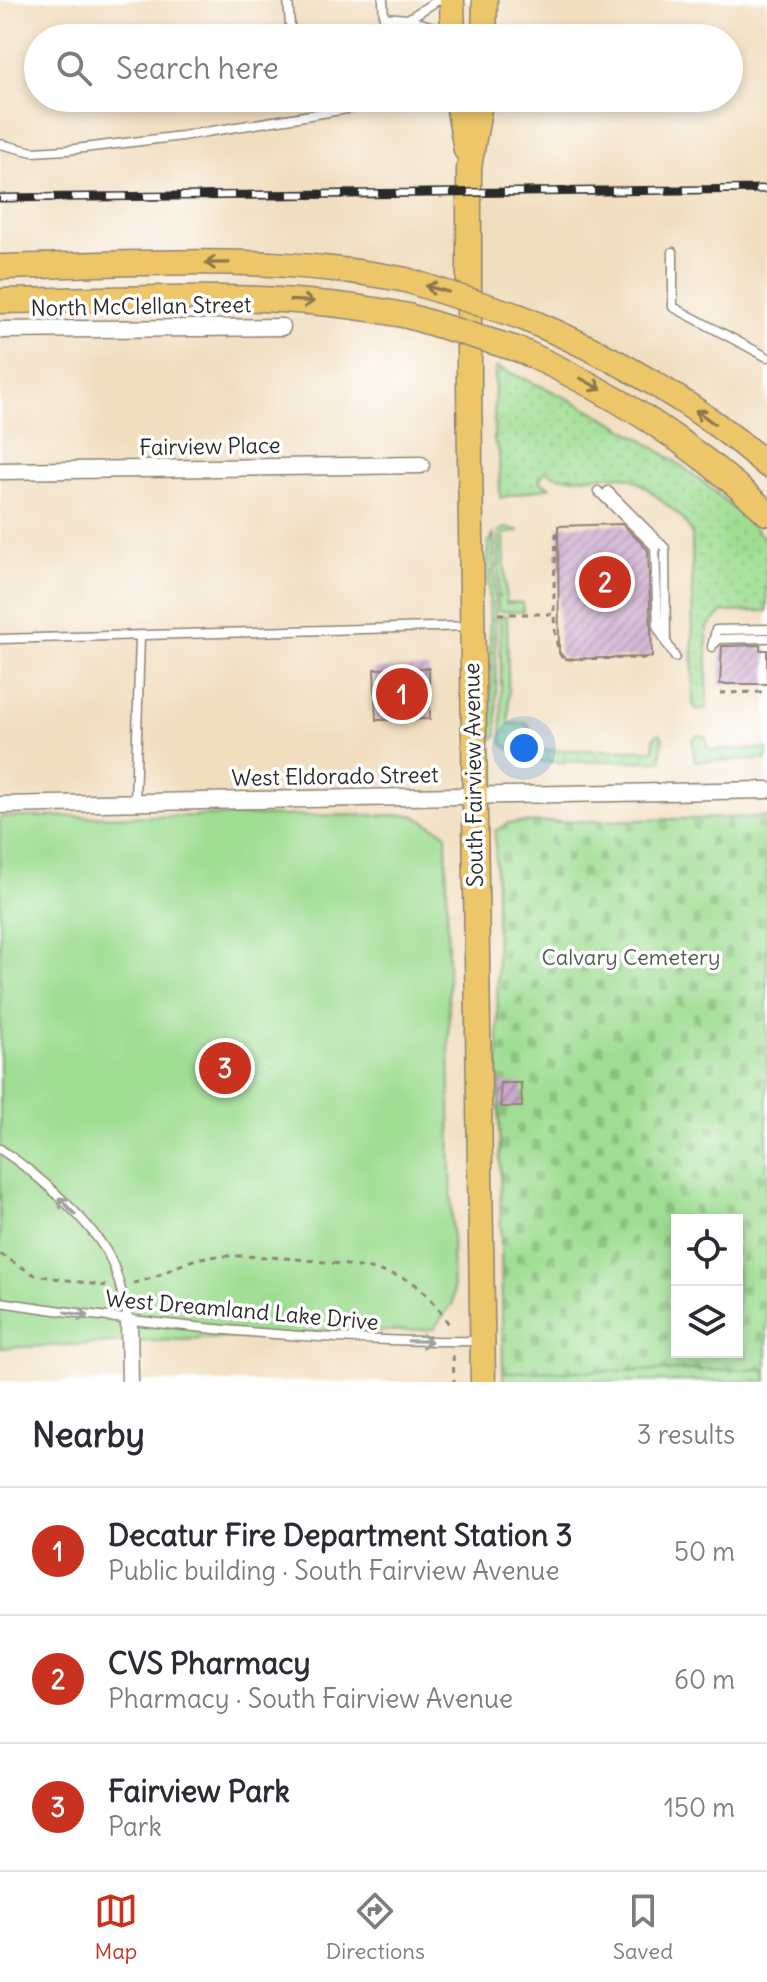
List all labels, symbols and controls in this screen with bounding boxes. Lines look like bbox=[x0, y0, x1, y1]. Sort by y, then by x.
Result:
search box bbox=[24, 24, 743, 112]
icon: search bbox=[52, 46, 96, 90]
text: Search here bbox=[116, 49, 279, 87]
one-way arrow bbox=[204, 255, 231, 271]
one-way arrow bbox=[425, 280, 451, 295]
street label: North McClellan Street bbox=[30, 290, 252, 322]
one-way arrow bbox=[288, 294, 315, 309]
one-way arrow bbox=[578, 376, 602, 392]
one-way arrow bbox=[695, 409, 717, 425]
street label: Fairview Place bbox=[139, 431, 281, 461]
pin: 2 bbox=[579, 552, 631, 612]
street label: South Fairview Avenue bbox=[457, 663, 489, 887]
pin: 1 bbox=[376, 664, 428, 724]
your location bbox=[504, 728, 544, 768]
street label: West Eldorado Street bbox=[231, 760, 439, 792]
park label: Calvary Cemetery bbox=[541, 943, 721, 971]
pin: 3 bbox=[199, 1038, 251, 1098]
one-way arrow bbox=[57, 1196, 76, 1216]
map controls bbox=[671, 1214, 743, 1358]
button: locate bbox=[671, 1214, 743, 1286]
street label: West Dreamland Lake Drive bbox=[104, 1284, 380, 1336]
button: layers bbox=[671, 1286, 743, 1358]
one-way arrow bbox=[64, 1307, 89, 1322]
one-way arrow bbox=[406, 1333, 433, 1348]
text: Nearby bbox=[32, 1413, 145, 1456]
text: 3 results bbox=[637, 1418, 735, 1451]
text: Decatur Fire Department Station 3 bbox=[108, 1516, 572, 1554]
text: 1 bbox=[53, 1535, 63, 1568]
text: 50 m bbox=[674, 1535, 735, 1568]
text: Public building · South Fairview Avenue bbox=[108, 1554, 559, 1587]
text: CVS Pharmacy bbox=[108, 1644, 311, 1682]
text: 2 bbox=[51, 1663, 65, 1696]
text: 60 m bbox=[674, 1663, 735, 1696]
text: Pharmacy · South Fairview Avenue bbox=[108, 1682, 513, 1715]
text: Fairview Park bbox=[108, 1772, 290, 1810]
text: 3 bbox=[51, 1791, 65, 1824]
text: 150 m bbox=[664, 1791, 735, 1824]
text: Park bbox=[108, 1810, 162, 1843]
tab: Map bbox=[94, 1889, 138, 1965]
tab: Directions bbox=[326, 1889, 425, 1965]
tab: Saved bbox=[613, 1889, 673, 1965]

